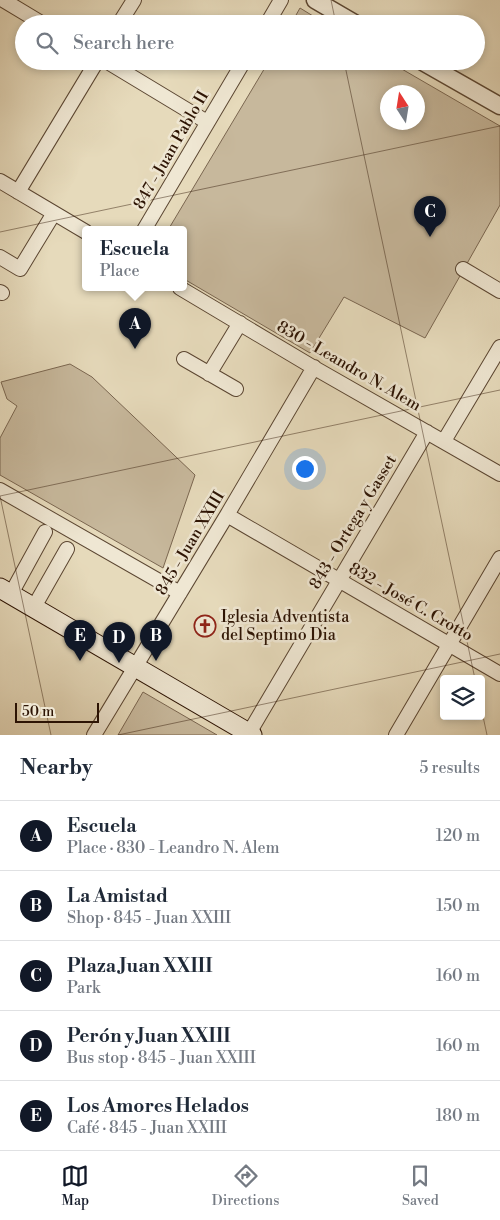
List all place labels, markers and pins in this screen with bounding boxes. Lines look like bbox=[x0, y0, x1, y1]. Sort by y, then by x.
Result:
pin: C bbox=[414, 196, 446, 237]
pin: A bbox=[119, 308, 151, 349]
place label: Iglesia Adventista del Septimo Dia bbox=[221, 607, 350, 645]
church icon: Iglesia Adventista del Septimo Dia bbox=[193, 614, 217, 638]
pin: E bbox=[64, 620, 96, 661]
pin: B bbox=[140, 620, 172, 661]
pin: D bbox=[103, 622, 135, 663]

